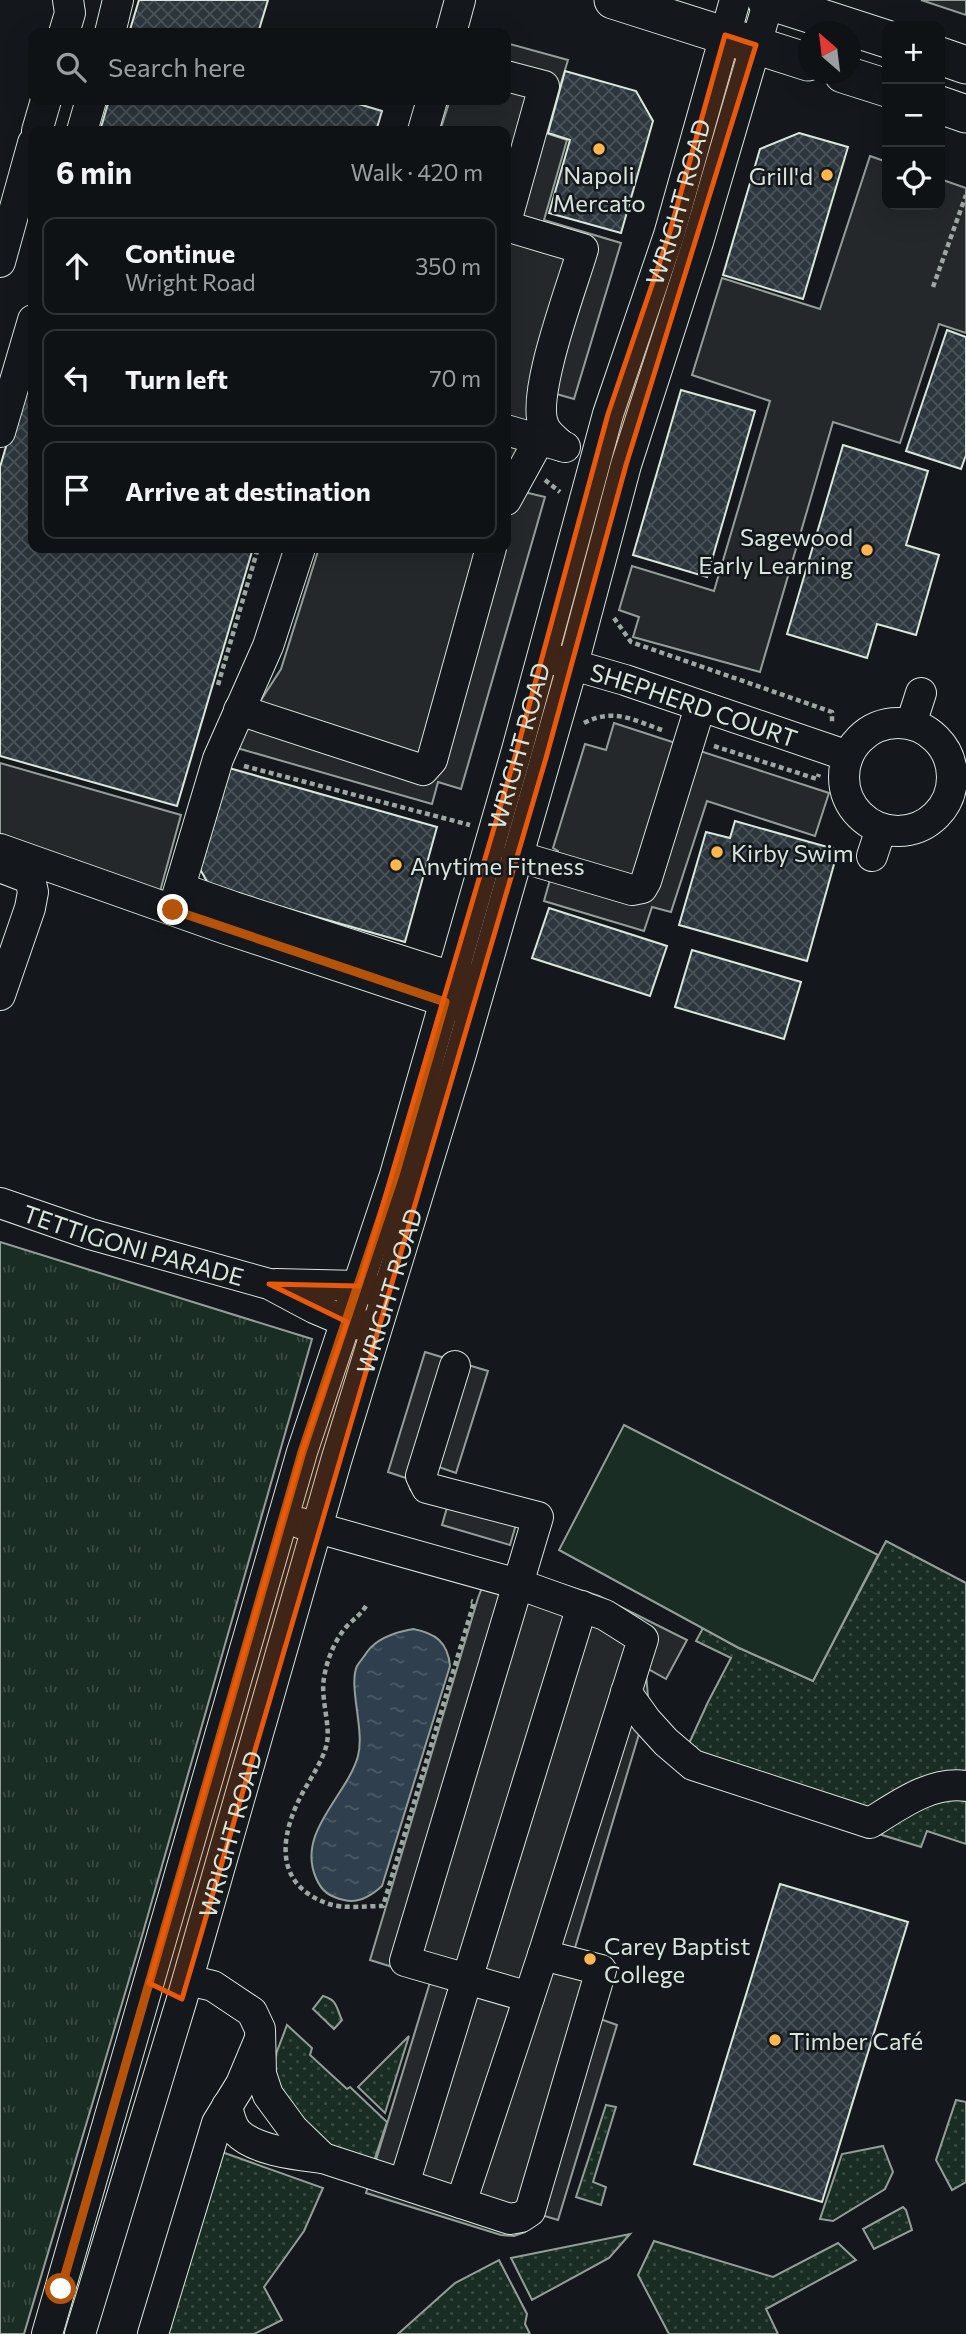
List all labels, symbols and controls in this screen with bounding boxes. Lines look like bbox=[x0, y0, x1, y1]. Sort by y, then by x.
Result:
north arrow bbox=[798, 21, 861, 84]
map controls bbox=[882, 21, 945, 210]
button: + bbox=[882, 21, 945, 84]
search box bbox=[28, 28, 511, 105]
icon: search bbox=[52, 48, 90, 86]
text: Search here bbox=[108, 51, 246, 82]
button: − bbox=[882, 84, 945, 147]
street label: WRIGHT ROAD bbox=[639, 115, 715, 288]
marker: Napoli Mercato bbox=[591, 141, 607, 157]
button: locate bbox=[882, 147, 945, 210]
text: 6 min bbox=[56, 153, 132, 190]
text: Walk · 420 m bbox=[351, 158, 483, 186]
place label: Napoli Mercato bbox=[552, 160, 646, 217]
place label: Grill'd bbox=[749, 161, 813, 190]
marker: Grill'd bbox=[819, 167, 835, 183]
text: Continue bbox=[125, 237, 235, 268]
icon: ahead bbox=[58, 247, 96, 285]
text: 350 m bbox=[415, 252, 481, 280]
text: Wright Road bbox=[125, 268, 256, 296]
icon: left bbox=[58, 359, 96, 397]
text: Turn left bbox=[125, 363, 228, 394]
text: 70 m bbox=[429, 364, 481, 392]
icon: arrive bbox=[58, 471, 96, 509]
text: Arrive at destination bbox=[125, 475, 371, 506]
place label: Sagewood Early Learning bbox=[698, 522, 853, 579]
marker: Sagewood Early Learning bbox=[859, 542, 875, 558]
street label: SHEPHERD COURT bbox=[587, 656, 801, 752]
street label: WRIGHT ROAD bbox=[481, 659, 555, 832]
place label: Kirby Swim bbox=[731, 838, 854, 867]
marker: Kirby Swim bbox=[709, 844, 725, 860]
place label: Anytime Fitness bbox=[410, 851, 585, 880]
marker: Anytime Fitness bbox=[388, 857, 404, 873]
route end bbox=[157, 894, 188, 925]
street label: TETTIGONI PARADE bbox=[20, 1198, 247, 1291]
street label: WRIGHT ROAD bbox=[349, 1204, 427, 1377]
street label: WRIGHT ROAD bbox=[192, 1747, 267, 1920]
place label: Carey Baptist College bbox=[604, 1931, 750, 1988]
marker: Carey Baptist College bbox=[582, 1951, 598, 1967]
place label: Timber Café bbox=[789, 2026, 923, 2055]
marker: Timber Café bbox=[767, 2032, 783, 2048]
route start bbox=[45, 2273, 76, 2304]

